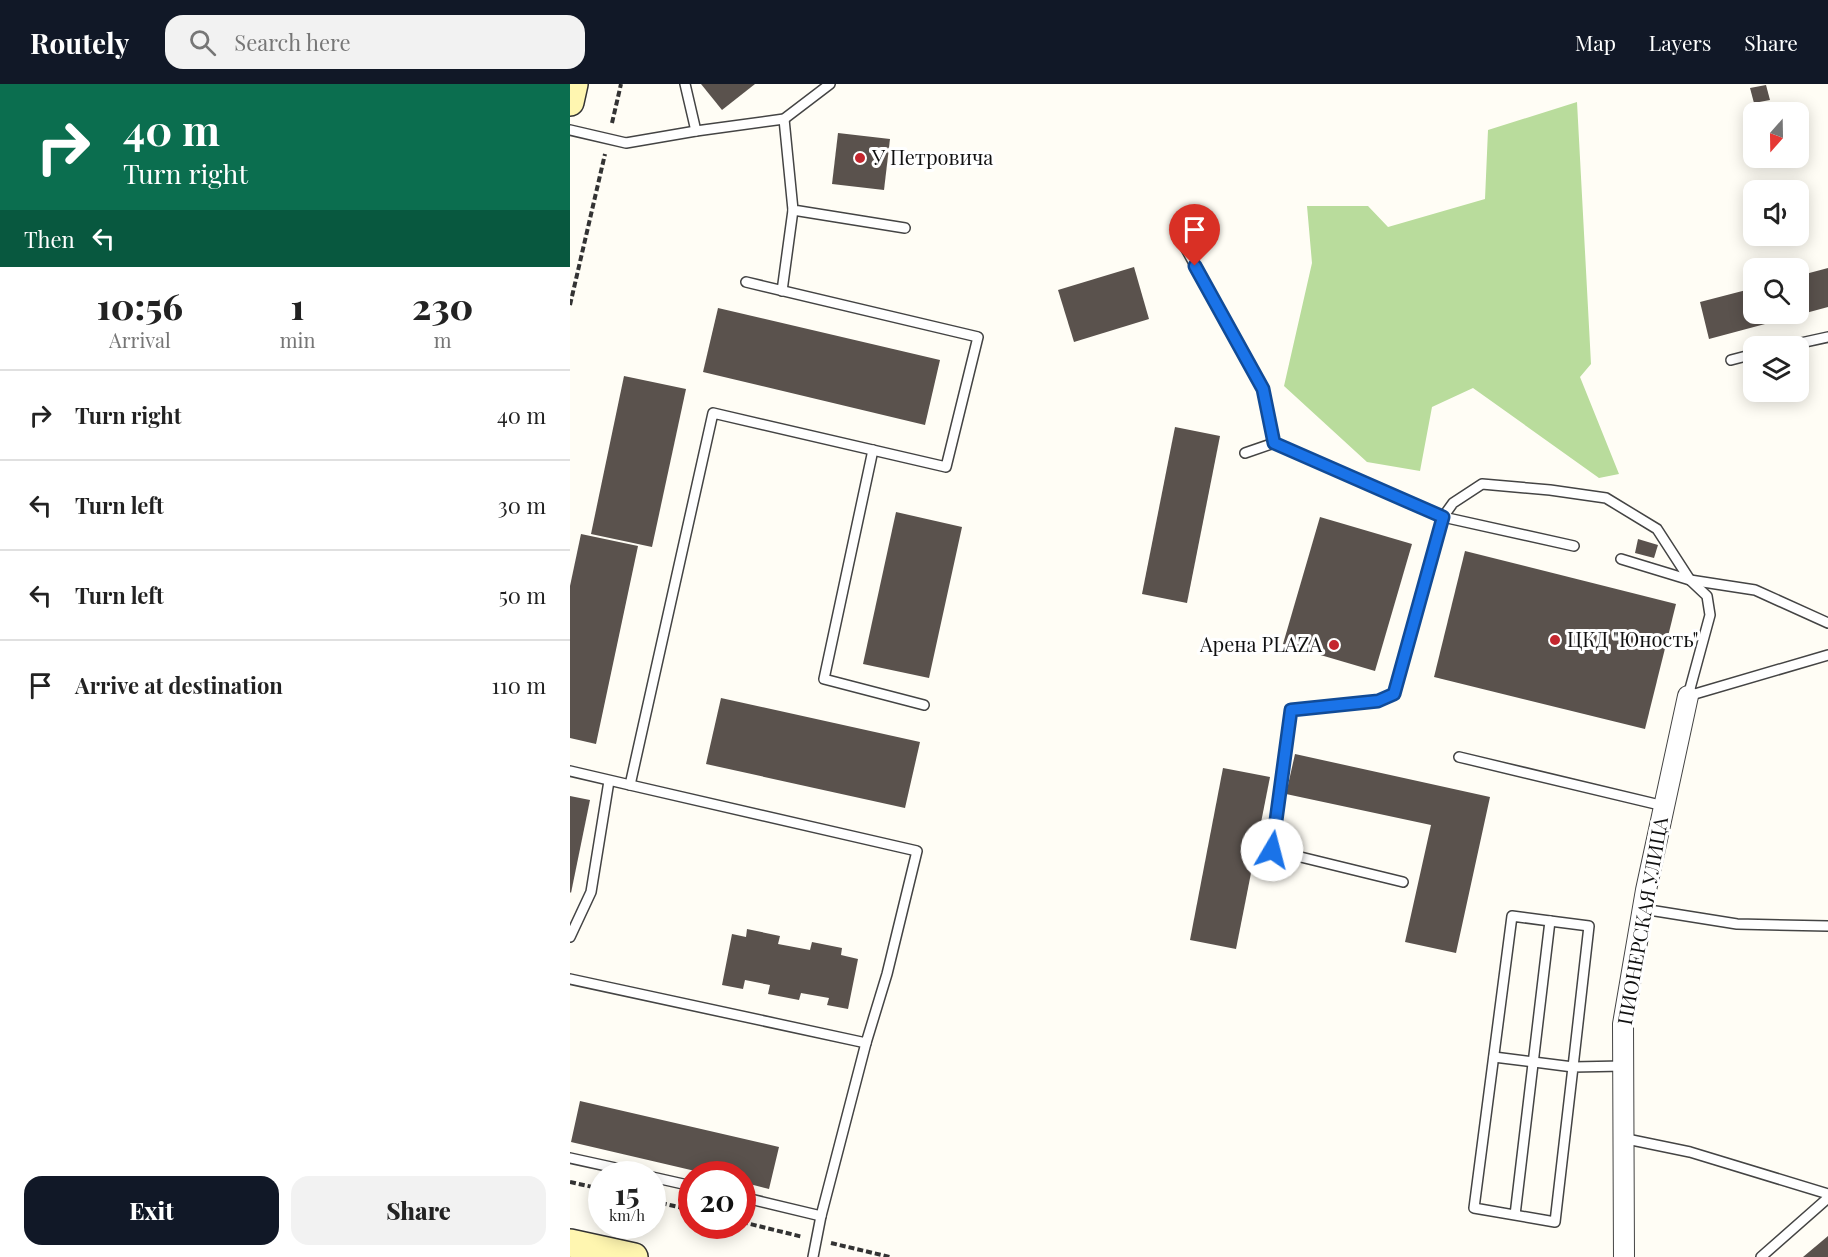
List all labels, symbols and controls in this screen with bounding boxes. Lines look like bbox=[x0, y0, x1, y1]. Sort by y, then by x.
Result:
search box bbox=[165, 15, 585, 69]
text: Routely bbox=[30, 24, 129, 61]
icon: search bbox=[186, 26, 219, 59]
text: Search here bbox=[234, 27, 351, 57]
text: Map bbox=[1575, 28, 1616, 56]
text: Layers bbox=[1649, 28, 1711, 56]
text: Share bbox=[1744, 28, 1798, 56]
text: 40 m bbox=[123, 101, 220, 157]
north arrow bbox=[1743, 102, 1809, 168]
map controls bbox=[1743, 102, 1809, 402]
icon: right bbox=[24, 108, 102, 186]
place label: У Петровича bbox=[871, 143, 993, 170]
marker: У Петровича bbox=[853, 151, 867, 165]
text: Turn right bbox=[123, 155, 248, 191]
button: sound bbox=[1743, 180, 1809, 246]
pin bbox=[1169, 204, 1220, 266]
icon: arrive bbox=[1178, 213, 1211, 246]
icon: left bbox=[87, 222, 120, 255]
text: Then bbox=[24, 224, 75, 254]
button: search bbox=[1743, 258, 1809, 324]
text: 10:56 bbox=[97, 281, 183, 329]
text: 1 bbox=[291, 281, 305, 329]
text: 230 bbox=[412, 281, 473, 329]
text: Arrival bbox=[109, 326, 171, 353]
text: min bbox=[280, 326, 315, 353]
text: m bbox=[434, 326, 452, 353]
button: layers bbox=[1743, 336, 1809, 402]
icon: right bbox=[24, 399, 57, 432]
text: Turn right bbox=[75, 400, 181, 430]
text: 40 m bbox=[497, 400, 546, 430]
icon: left bbox=[24, 489, 57, 522]
text: Turn left bbox=[75, 490, 164, 520]
text: 30 m bbox=[498, 490, 546, 520]
icon: left bbox=[24, 579, 57, 612]
text: Turn left bbox=[75, 580, 164, 610]
text: 50 m bbox=[499, 580, 546, 610]
place label: ЦКД "Юность" bbox=[1567, 625, 1698, 652]
place label: Арена PLAZA bbox=[1199, 630, 1322, 657]
marker: ЦКД "Юность" bbox=[1548, 633, 1562, 647]
marker: Арена PLAZA bbox=[1327, 638, 1341, 652]
icon: arrive bbox=[24, 669, 57, 702]
text: Arrive at destination bbox=[75, 670, 283, 700]
text: 110 m bbox=[492, 670, 546, 700]
street label: ПИОНЕРСКАЯ УЛИЦА bbox=[1610, 814, 1673, 1027]
position arrow bbox=[1240, 818, 1304, 882]
speed limit sign: 20 bbox=[678, 1161, 756, 1239]
text: 15 bbox=[615, 1173, 639, 1213]
button: Exit bbox=[24, 1176, 279, 1245]
button: Share bbox=[291, 1176, 546, 1245]
text: km/h bbox=[609, 1205, 645, 1225]

